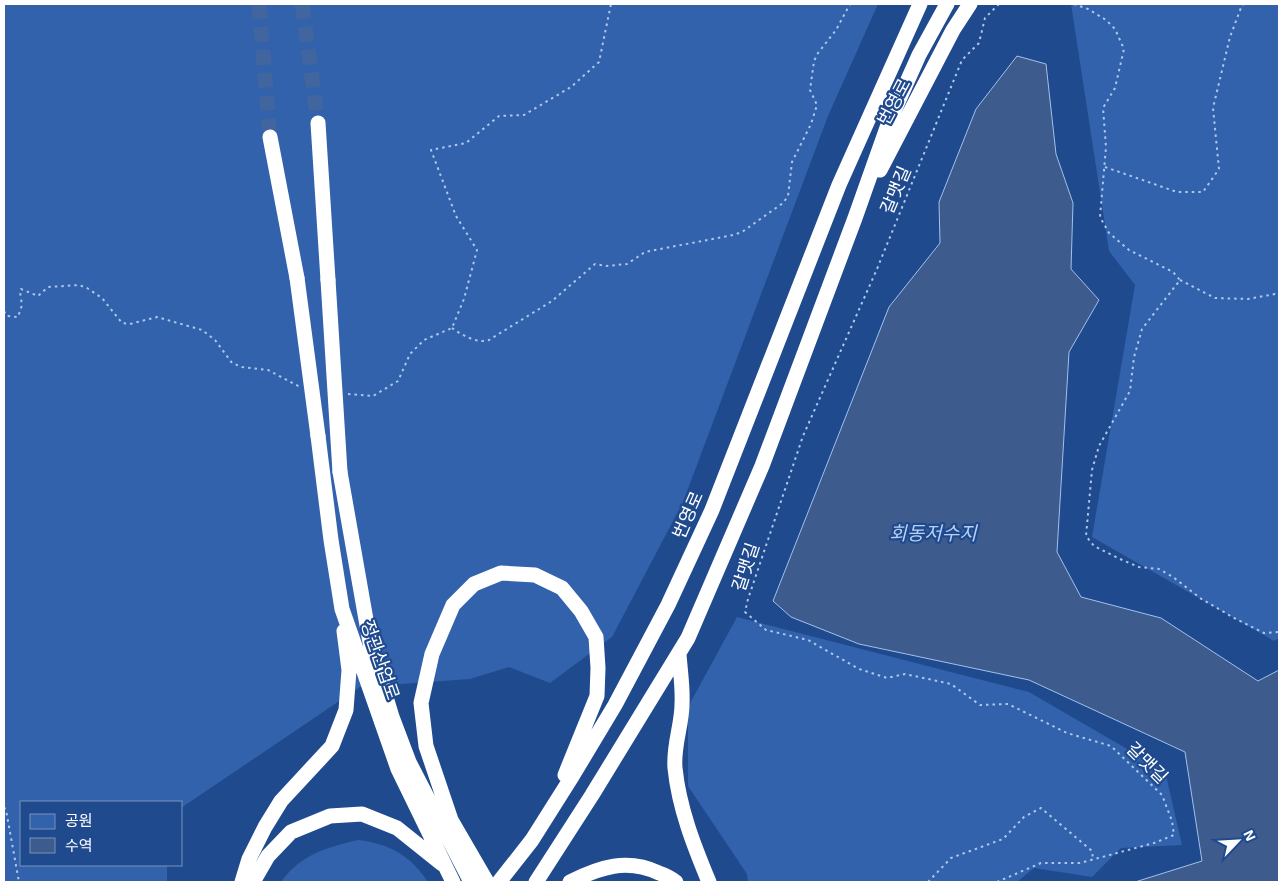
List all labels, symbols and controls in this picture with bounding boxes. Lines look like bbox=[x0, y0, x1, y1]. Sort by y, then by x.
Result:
street label: 번영로 bbox=[872, 74, 914, 129]
street label: 갈맷길 bbox=[875, 162, 915, 217]
street label: 번영로 bbox=[667, 487, 707, 542]
water label: 회동저수지 bbox=[889, 521, 978, 544]
street label: 갈맷길 bbox=[727, 540, 763, 594]
street label: 정관산업로 bbox=[357, 617, 405, 702]
street label: 갈맷길 bbox=[1122, 737, 1173, 788]
legend bbox=[20, 801, 182, 866]
text: 공원 bbox=[65, 811, 93, 829]
north arrow bbox=[1213, 816, 1263, 866]
text: N bbox=[1240, 827, 1260, 843]
text: 수역 bbox=[65, 836, 93, 854]

